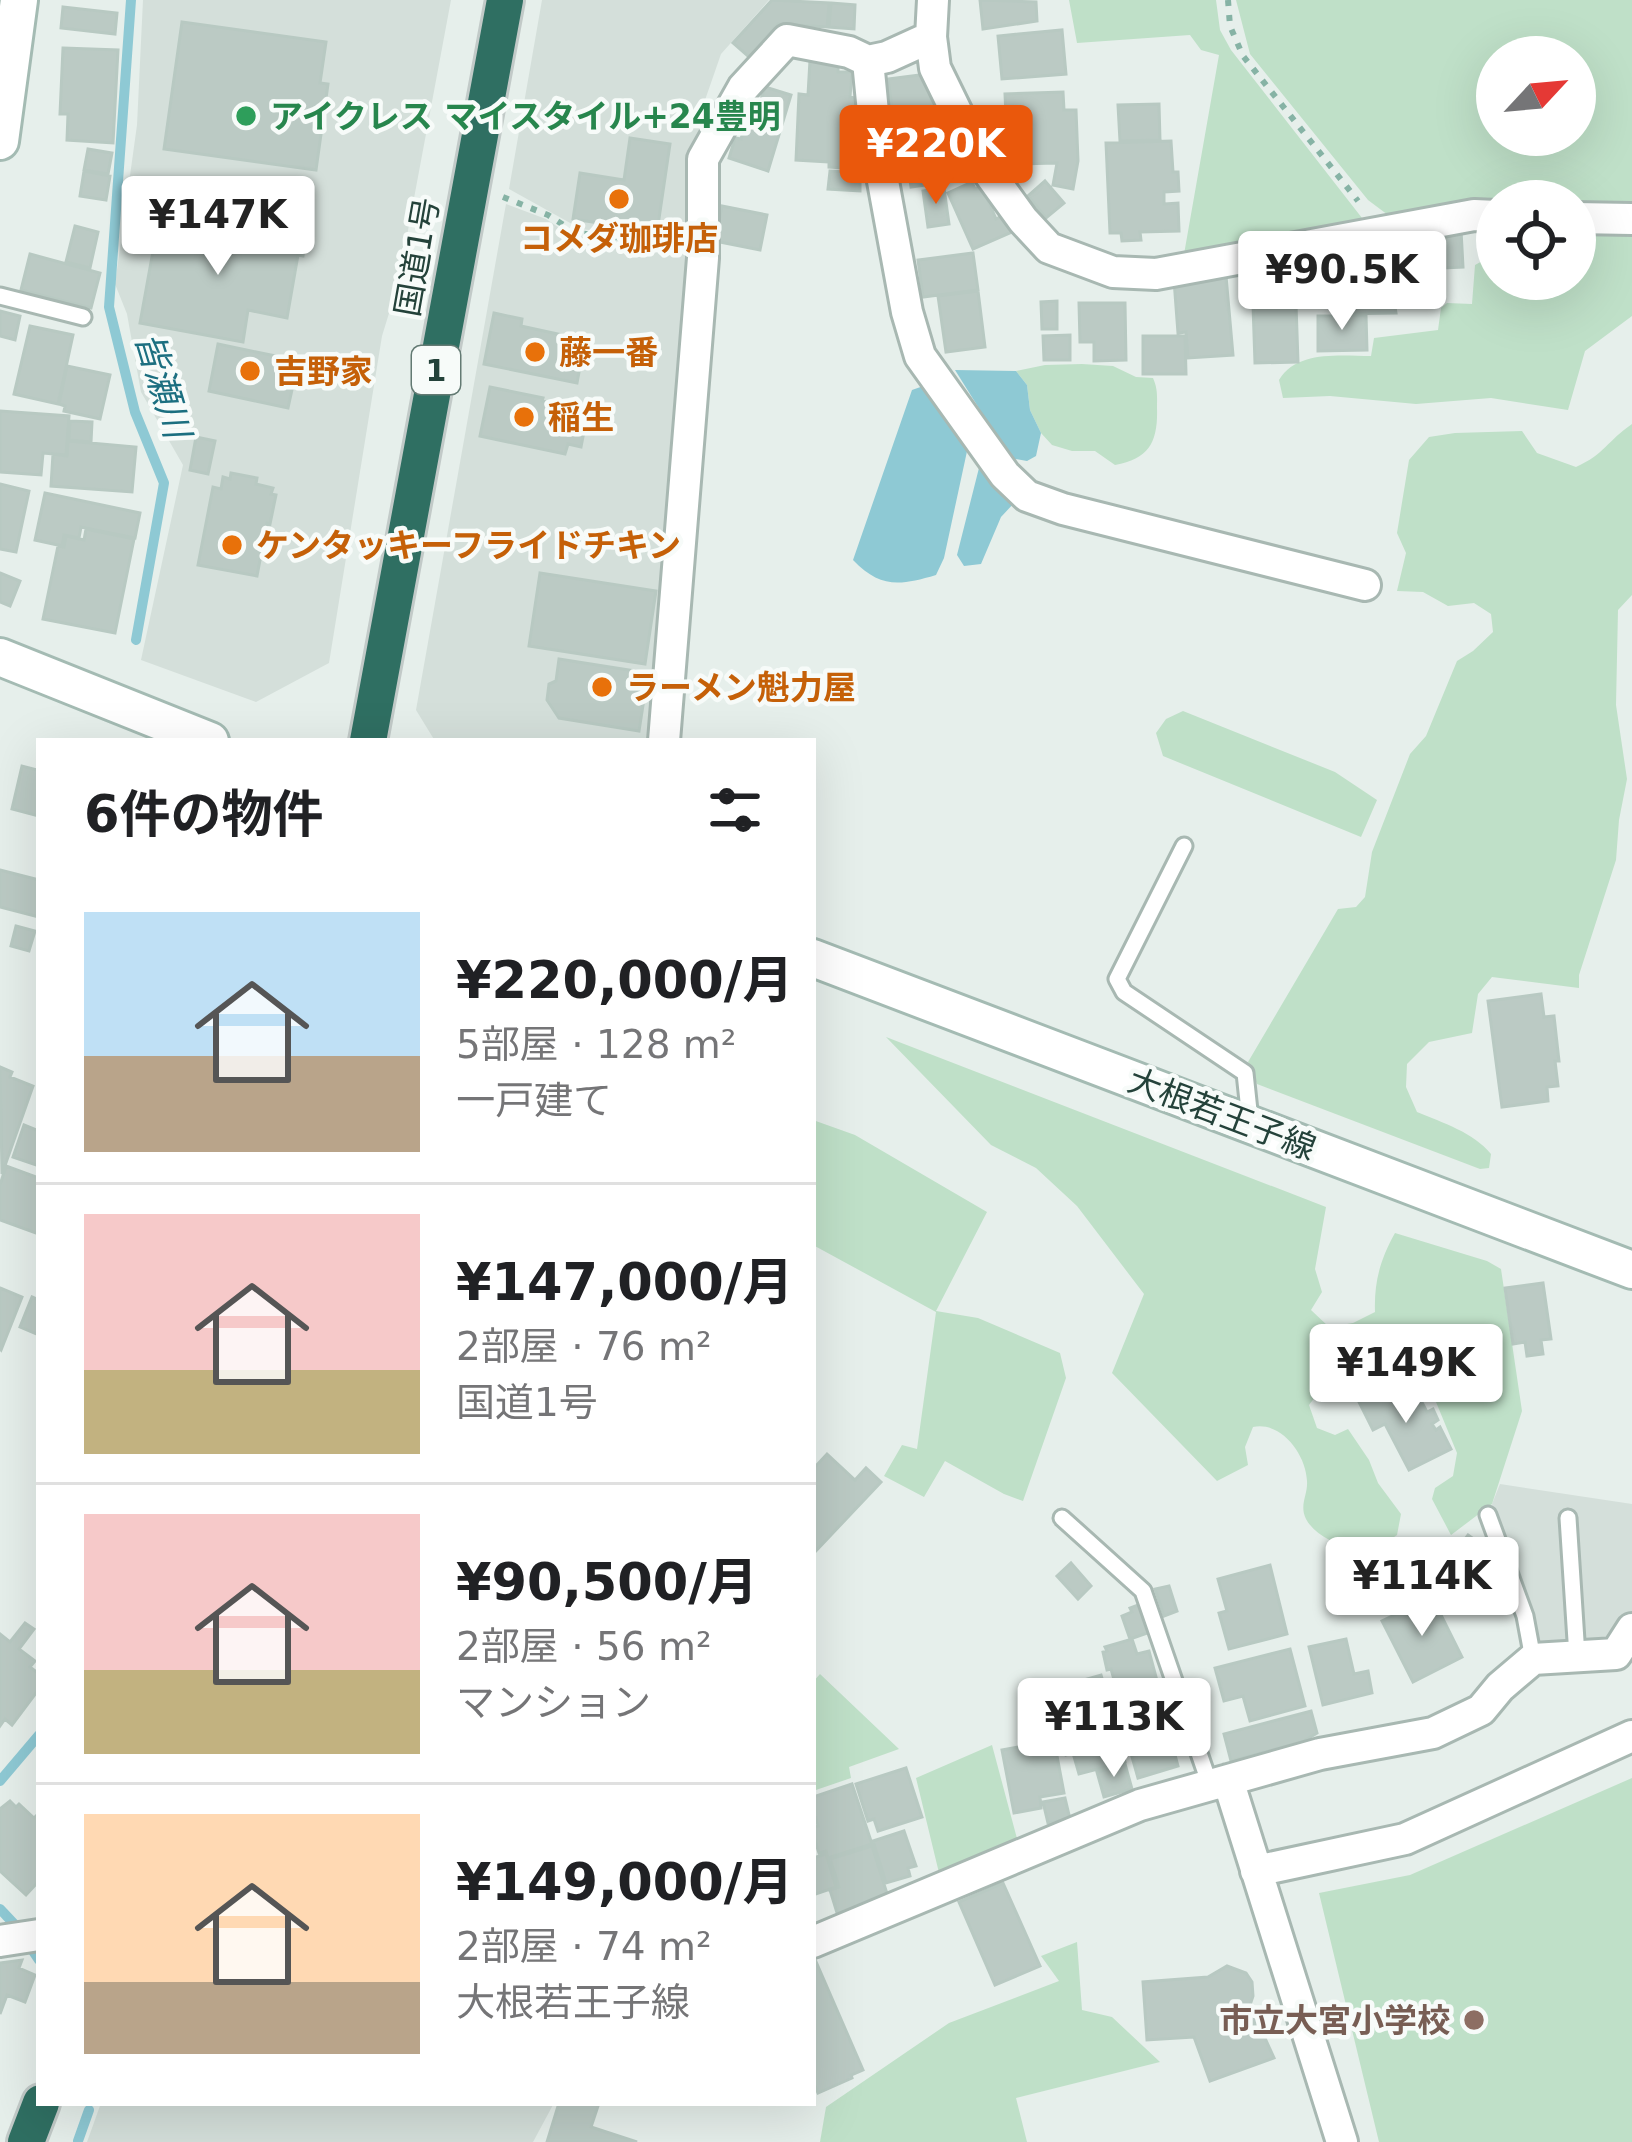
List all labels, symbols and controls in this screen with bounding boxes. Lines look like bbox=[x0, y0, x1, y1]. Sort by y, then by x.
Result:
north arrow bbox=[1476, 36, 1596, 156]
map controls bbox=[1476, 36, 1596, 300]
place label: アイクレス マイスタイル+24豊明 bbox=[270, 97, 781, 136]
marker: アイクレス マイスタイル+24豊明 bbox=[233, 103, 259, 129]
pin: ¥220K bbox=[852, 105, 1020, 207]
text: ¥220K bbox=[867, 121, 1005, 166]
pin: ¥147K bbox=[134, 176, 302, 278]
button: locate bbox=[1476, 180, 1596, 300]
marker: コメダ珈琲店 bbox=[606, 186, 632, 212]
text: ¥147K bbox=[149, 192, 287, 237]
street label: 国道1号 bbox=[387, 195, 447, 319]
place label: コメダ珈琲店 bbox=[520, 219, 718, 258]
pin: ¥90.5K bbox=[1244, 231, 1440, 333]
text: ¥90.5K bbox=[1265, 247, 1419, 292]
water label: 皆瀬川 bbox=[128, 327, 200, 446]
place label: 藤一番 bbox=[559, 333, 658, 372]
marker: 藤一番 bbox=[522, 339, 548, 365]
road number: 1 bbox=[412, 346, 460, 394]
place label: 吉野家 bbox=[274, 352, 373, 391]
marker: 吉野家 bbox=[237, 358, 263, 384]
place label: 稲生 bbox=[548, 398, 614, 437]
marker: 稲生 bbox=[511, 404, 537, 430]
place label: ケンタッキーフライドチキン bbox=[256, 526, 681, 565]
marker: ケンタッキーフライドチキン bbox=[219, 532, 245, 558]
place label: ラーメン魁力屋 bbox=[626, 668, 856, 707]
marker: ラーメン魁力屋 bbox=[589, 674, 615, 700]
icon: filters bbox=[702, 777, 768, 843]
text: 6件の物件 bbox=[84, 785, 324, 844]
text: ¥220,000/月 bbox=[456, 951, 793, 1010]
icon: home bbox=[180, 960, 324, 1104]
text: 5部屋 · 128 m² bbox=[456, 1022, 736, 1067]
street label: 大根若王子線 bbox=[1123, 1060, 1321, 1168]
text: 一戸建て bbox=[456, 1078, 612, 1123]
text: ¥147,000/月 bbox=[456, 1253, 793, 1312]
icon: home bbox=[180, 1262, 324, 1406]
text: 2部屋 · 76 m² bbox=[456, 1324, 712, 1369]
pin: ¥149K bbox=[1322, 1324, 1490, 1426]
text: ¥149K bbox=[1337, 1340, 1475, 1385]
text: 国道1号 bbox=[456, 1380, 598, 1425]
pin: ¥114K bbox=[1338, 1537, 1506, 1639]
text: ¥90,500/月 bbox=[456, 1553, 758, 1612]
text: ¥114K bbox=[1353, 1553, 1491, 1598]
icon: home bbox=[180, 1562, 324, 1706]
text: 2部屋 · 56 m² bbox=[456, 1624, 712, 1669]
pin: ¥113K bbox=[1030, 1678, 1198, 1780]
text: マンション bbox=[456, 1680, 651, 1725]
text: ¥113K bbox=[1045, 1694, 1183, 1739]
text: ¥149,000/月 bbox=[456, 1853, 793, 1912]
icon: home bbox=[180, 1862, 324, 2006]
text: 2部屋 · 74 m² bbox=[456, 1924, 712, 1969]
text: 大根若王子線 bbox=[456, 1980, 690, 2025]
place label: 市立大宮小学校 bbox=[1219, 2001, 1450, 2040]
marker: 市立大宮小学校 bbox=[1461, 2007, 1487, 2033]

